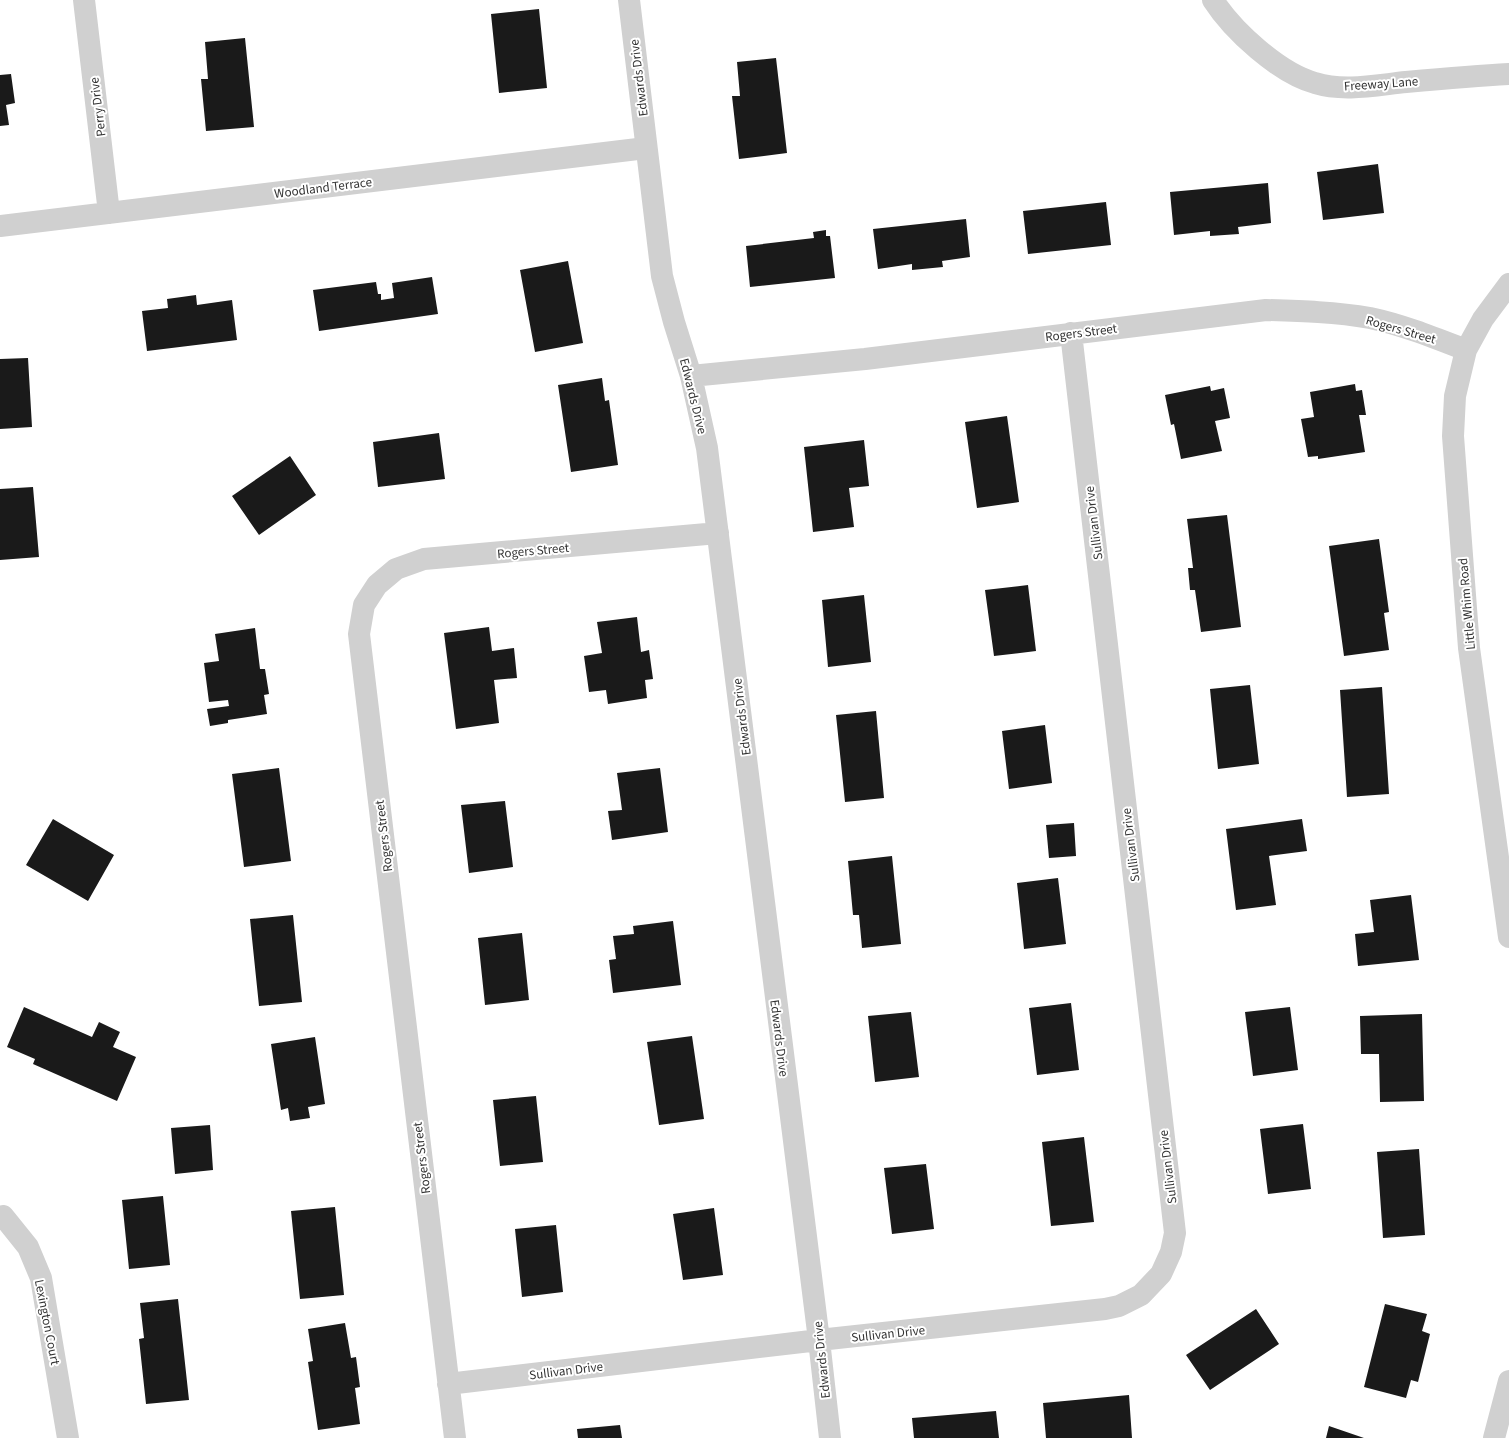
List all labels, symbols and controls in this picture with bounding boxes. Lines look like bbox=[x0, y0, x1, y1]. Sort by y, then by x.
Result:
street label: Edwards Drive bbox=[625, 38, 653, 117]
street label: Freeway Lane bbox=[1343, 72, 1419, 96]
street label: Perry Drive bbox=[85, 76, 111, 138]
street label: Woodland Terrace bbox=[273, 173, 373, 203]
street label: Rogers Street bbox=[1364, 311, 1438, 349]
street label: Rogers Street bbox=[1044, 320, 1119, 346]
street label: Edwards Drive bbox=[675, 356, 711, 436]
street label: Sullivan Drive bbox=[1081, 485, 1107, 561]
street label: Rogers Street bbox=[496, 539, 570, 563]
street label: Little Whim Road bbox=[1454, 557, 1480, 651]
street label: Edwards Drive bbox=[728, 677, 756, 756]
street label: Rogers Street bbox=[371, 798, 397, 873]
street label: Sullivan Drive bbox=[1118, 807, 1144, 883]
street label: Edwards Drive bbox=[765, 999, 793, 1078]
street label: Rogers Street bbox=[409, 1120, 435, 1195]
street label: Sullivan Drive bbox=[1155, 1129, 1181, 1205]
street label: Lexington Court bbox=[30, 1278, 64, 1367]
street label: Edwards Drive bbox=[809, 1320, 835, 1399]
street label: Sullivan Drive bbox=[850, 1321, 926, 1347]
street label: Sullivan Drive bbox=[528, 1358, 604, 1384]

